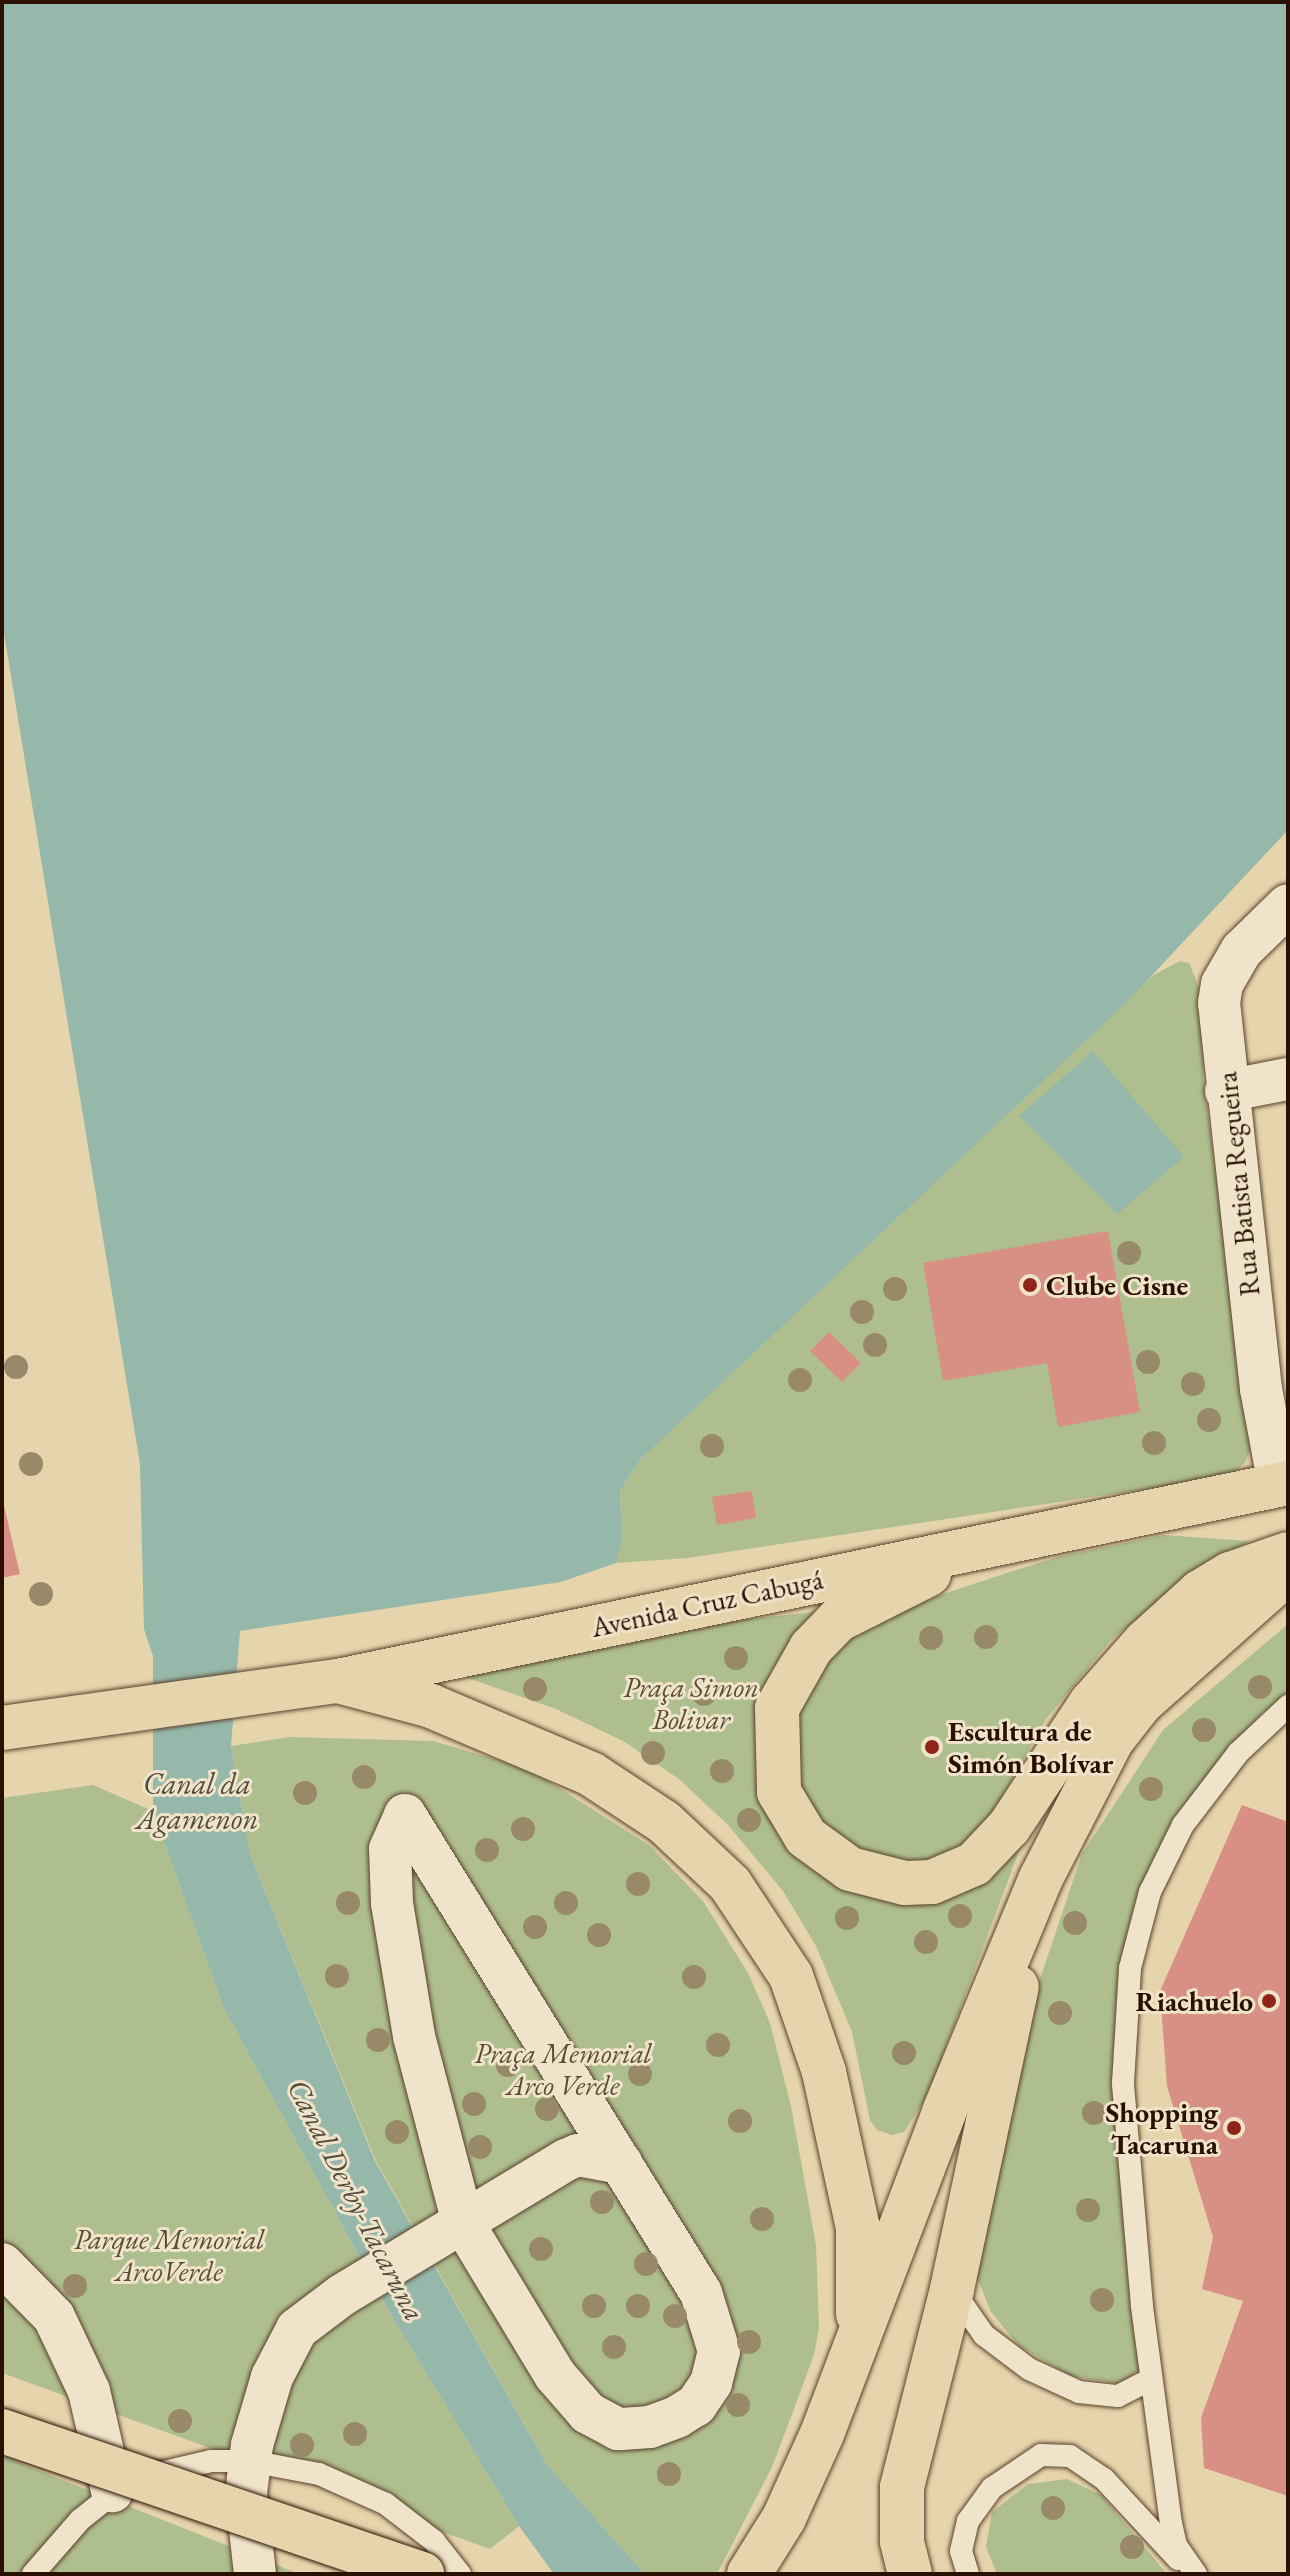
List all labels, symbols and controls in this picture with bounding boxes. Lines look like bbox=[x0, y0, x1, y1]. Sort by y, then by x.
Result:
street label: Rua Batista Regueira bbox=[1210, 1070, 1266, 1298]
place label: Clube Cisne bbox=[1046, 1268, 1188, 1302]
marker: Clube Cisne bbox=[1021, 1276, 1039, 1294]
street label: Avenida Cruz Cabugá bbox=[588, 1562, 826, 1644]
park label: Praça Simon Bolivar bbox=[623, 1670, 759, 1736]
place label: Escultura de Simón Bolívar bbox=[948, 1714, 1113, 1780]
marker: Escultura de Simón Bolívar bbox=[923, 1738, 941, 1756]
water label: Canal da Agamenon bbox=[136, 1766, 258, 1836]
place label: Riachuelo bbox=[1136, 1984, 1253, 2018]
marker: Riachuelo bbox=[1260, 1992, 1278, 2010]
park label: Praça Memorial Arco Verde bbox=[474, 2036, 652, 2102]
water label: Canal Derby-Tacaruna bbox=[279, 2073, 433, 2327]
place label: Shopping Tacaruna bbox=[1105, 2095, 1218, 2161]
marker: Shopping Tacaruna bbox=[1225, 2119, 1243, 2137]
park label: Parque Memorial ArcoVerde bbox=[74, 2222, 264, 2288]

